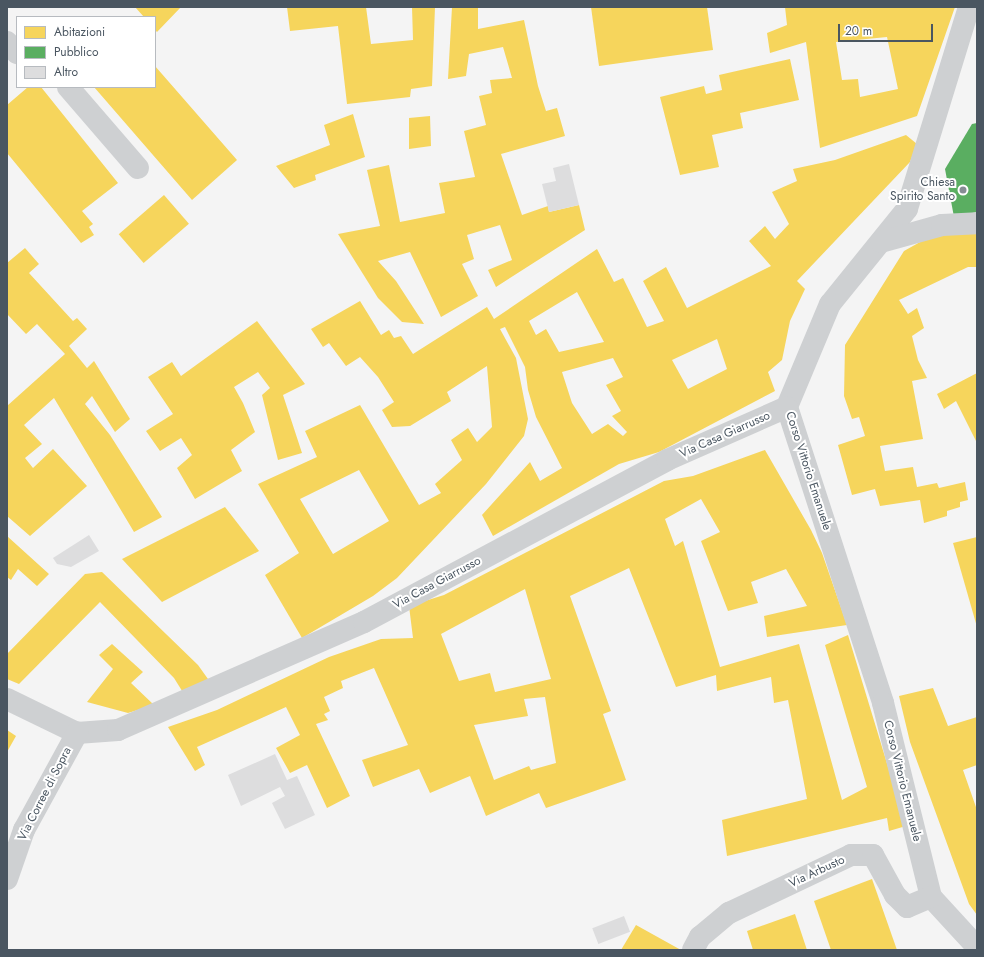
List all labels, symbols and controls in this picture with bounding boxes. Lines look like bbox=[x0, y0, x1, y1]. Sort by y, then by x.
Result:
legend bbox=[16, 16, 156, 88]
scale bar bbox=[840, 16, 935, 42]
text: 20 m bbox=[845, 22, 872, 40]
text: Abitazioni bbox=[54, 23, 105, 41]
text: Pubblico bbox=[54, 43, 98, 61]
text: Altro bbox=[54, 63, 78, 81]
place label: Chiesa Spirito Santo bbox=[890, 176, 955, 204]
marker: Chiesa Spirito Santo bbox=[958, 185, 968, 195]
street label: Via Casa Giarrusso bbox=[678, 409, 772, 461]
street label: Corso Vittorio Emanuele bbox=[782, 410, 834, 532]
street label: Via Casa Giarrusso bbox=[391, 554, 483, 612]
street label: Corso Vittorio Emanuele bbox=[880, 719, 924, 843]
street label: Via Corree di Sopra bbox=[15, 745, 75, 843]
street label: Via Arbusto bbox=[787, 853, 847, 891]

